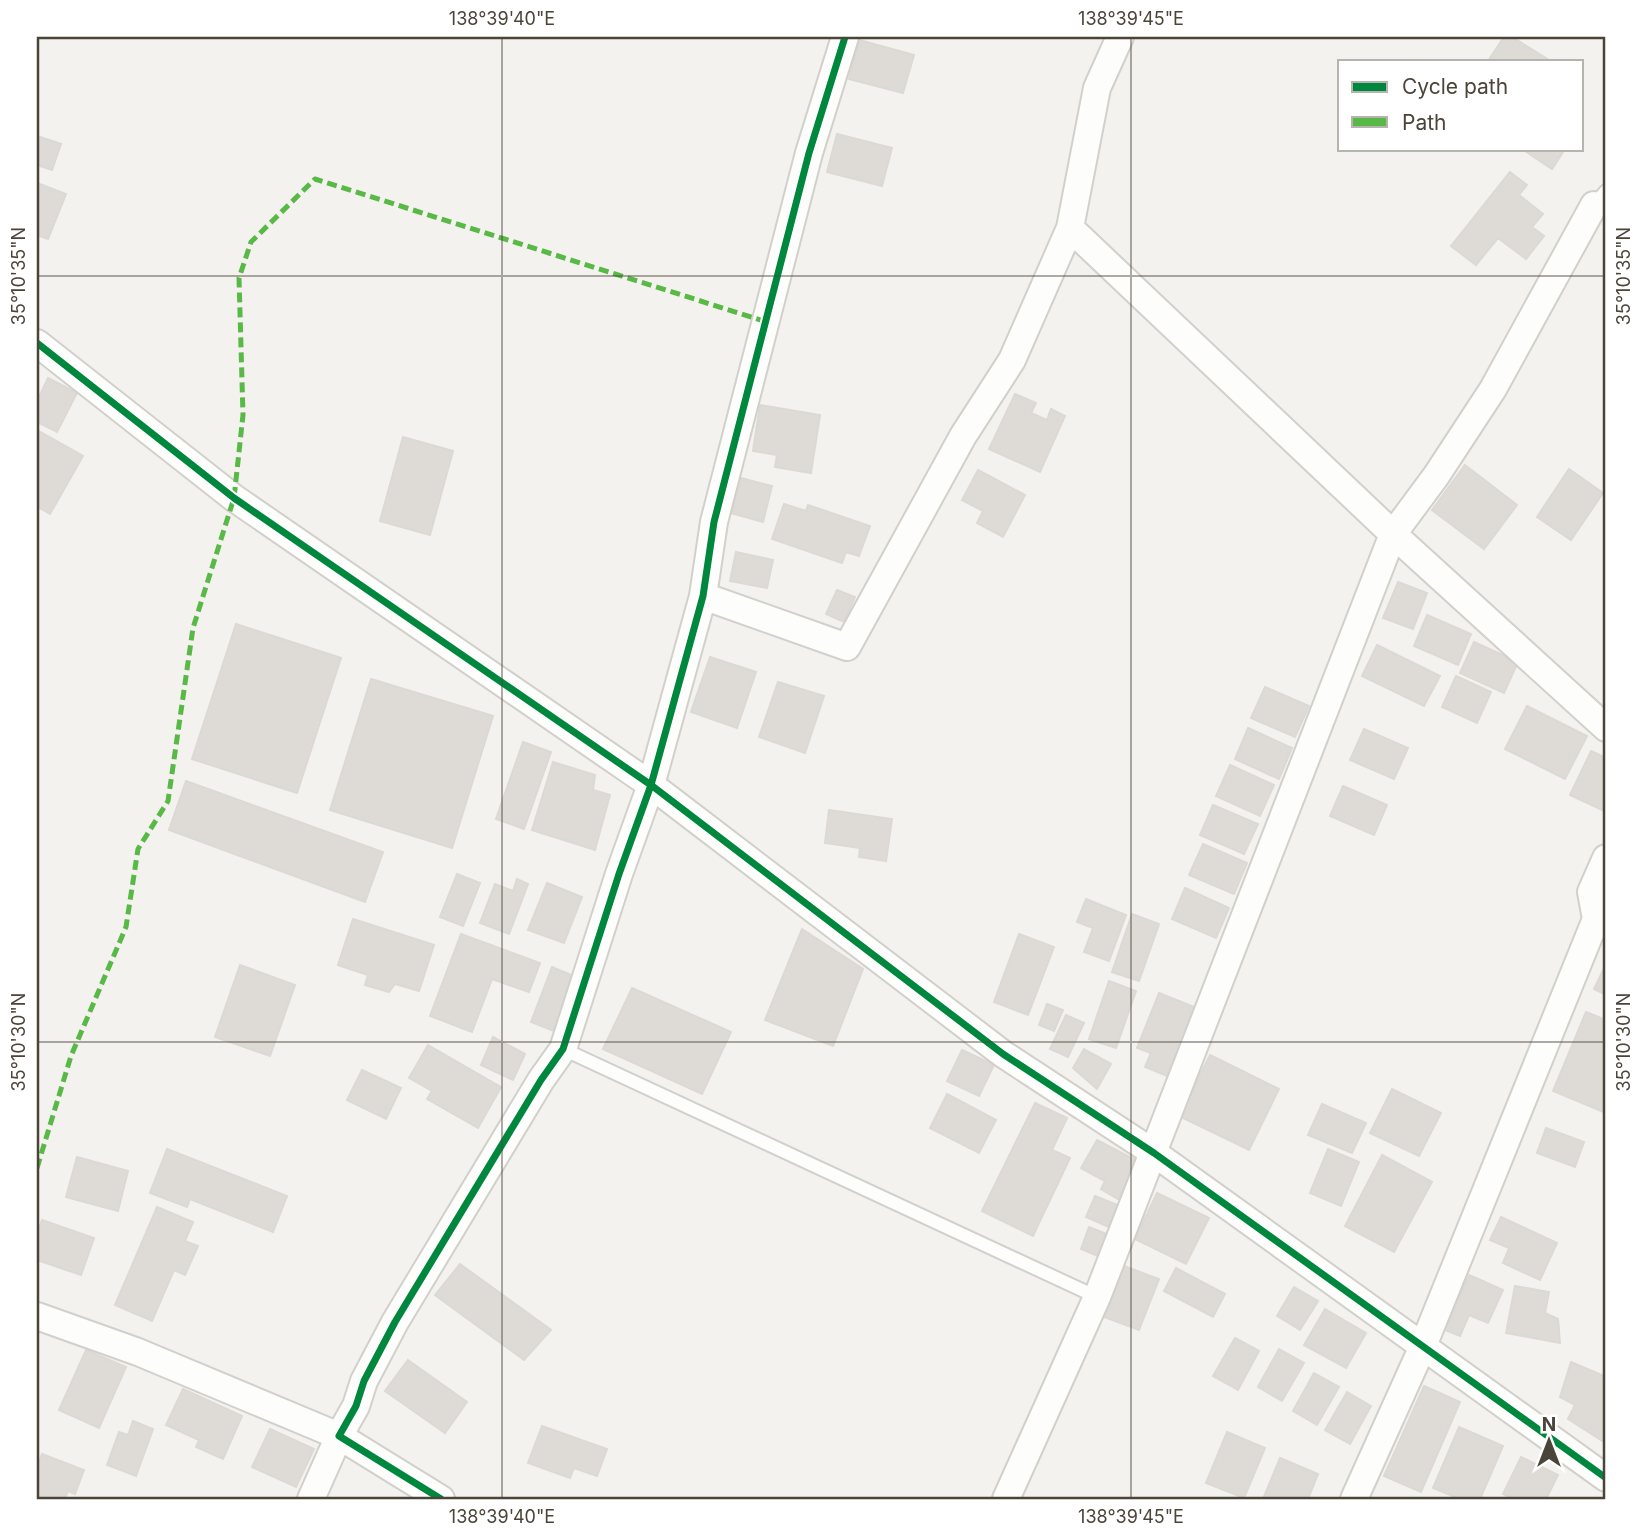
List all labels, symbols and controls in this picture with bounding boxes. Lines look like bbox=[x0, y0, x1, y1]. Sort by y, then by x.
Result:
text: 138°39'40"E bbox=[449, 8, 555, 29]
text: 138°39'45"E bbox=[1078, 8, 1184, 29]
legend bbox=[1338, 60, 1584, 150]
text: Cycle path bbox=[1402, 74, 1508, 99]
text: Path bbox=[1402, 110, 1447, 135]
text: 35°10'35"N bbox=[8, 227, 29, 325]
text: 35°10'35"N bbox=[1613, 227, 1634, 325]
text: 35°10'30"N bbox=[8, 993, 29, 1091]
text: 35°10'30"N bbox=[1613, 993, 1634, 1091]
north arrow bbox=[1514, 1406, 1584, 1476]
text: N bbox=[1542, 1413, 1556, 1436]
text: 138°39'40"E bbox=[449, 1506, 555, 1527]
text: 138°39'45"E bbox=[1078, 1506, 1184, 1527]

